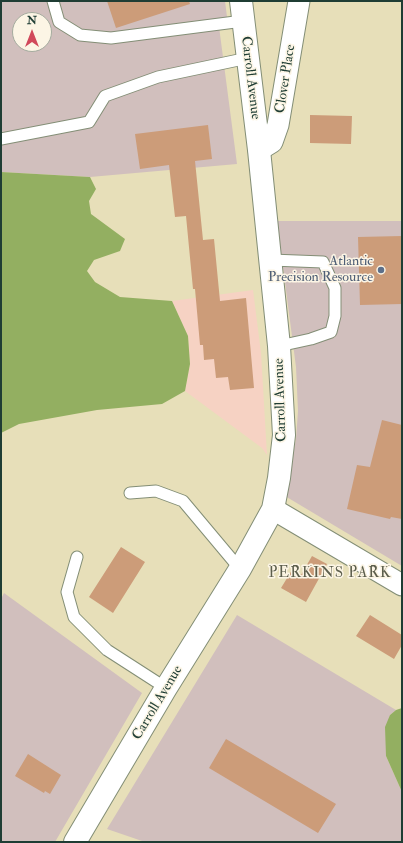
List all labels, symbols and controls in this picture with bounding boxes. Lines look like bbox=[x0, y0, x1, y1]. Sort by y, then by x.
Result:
north arrow bbox=[12, 12, 52, 52]
text: N bbox=[27, 14, 37, 27]
street label: Carroll Avenue bbox=[237, 35, 263, 121]
street label: Clover Place bbox=[272, 43, 300, 115]
place label: Atlantic Precision Resource bbox=[268, 254, 373, 286]
marker: Atlantic Precision Resource bbox=[376, 265, 386, 275]
street label: Carroll Avenue bbox=[271, 358, 291, 442]
district label: PERKINS PARK bbox=[269, 565, 391, 583]
street label: Carroll Avenue bbox=[129, 663, 187, 743]

